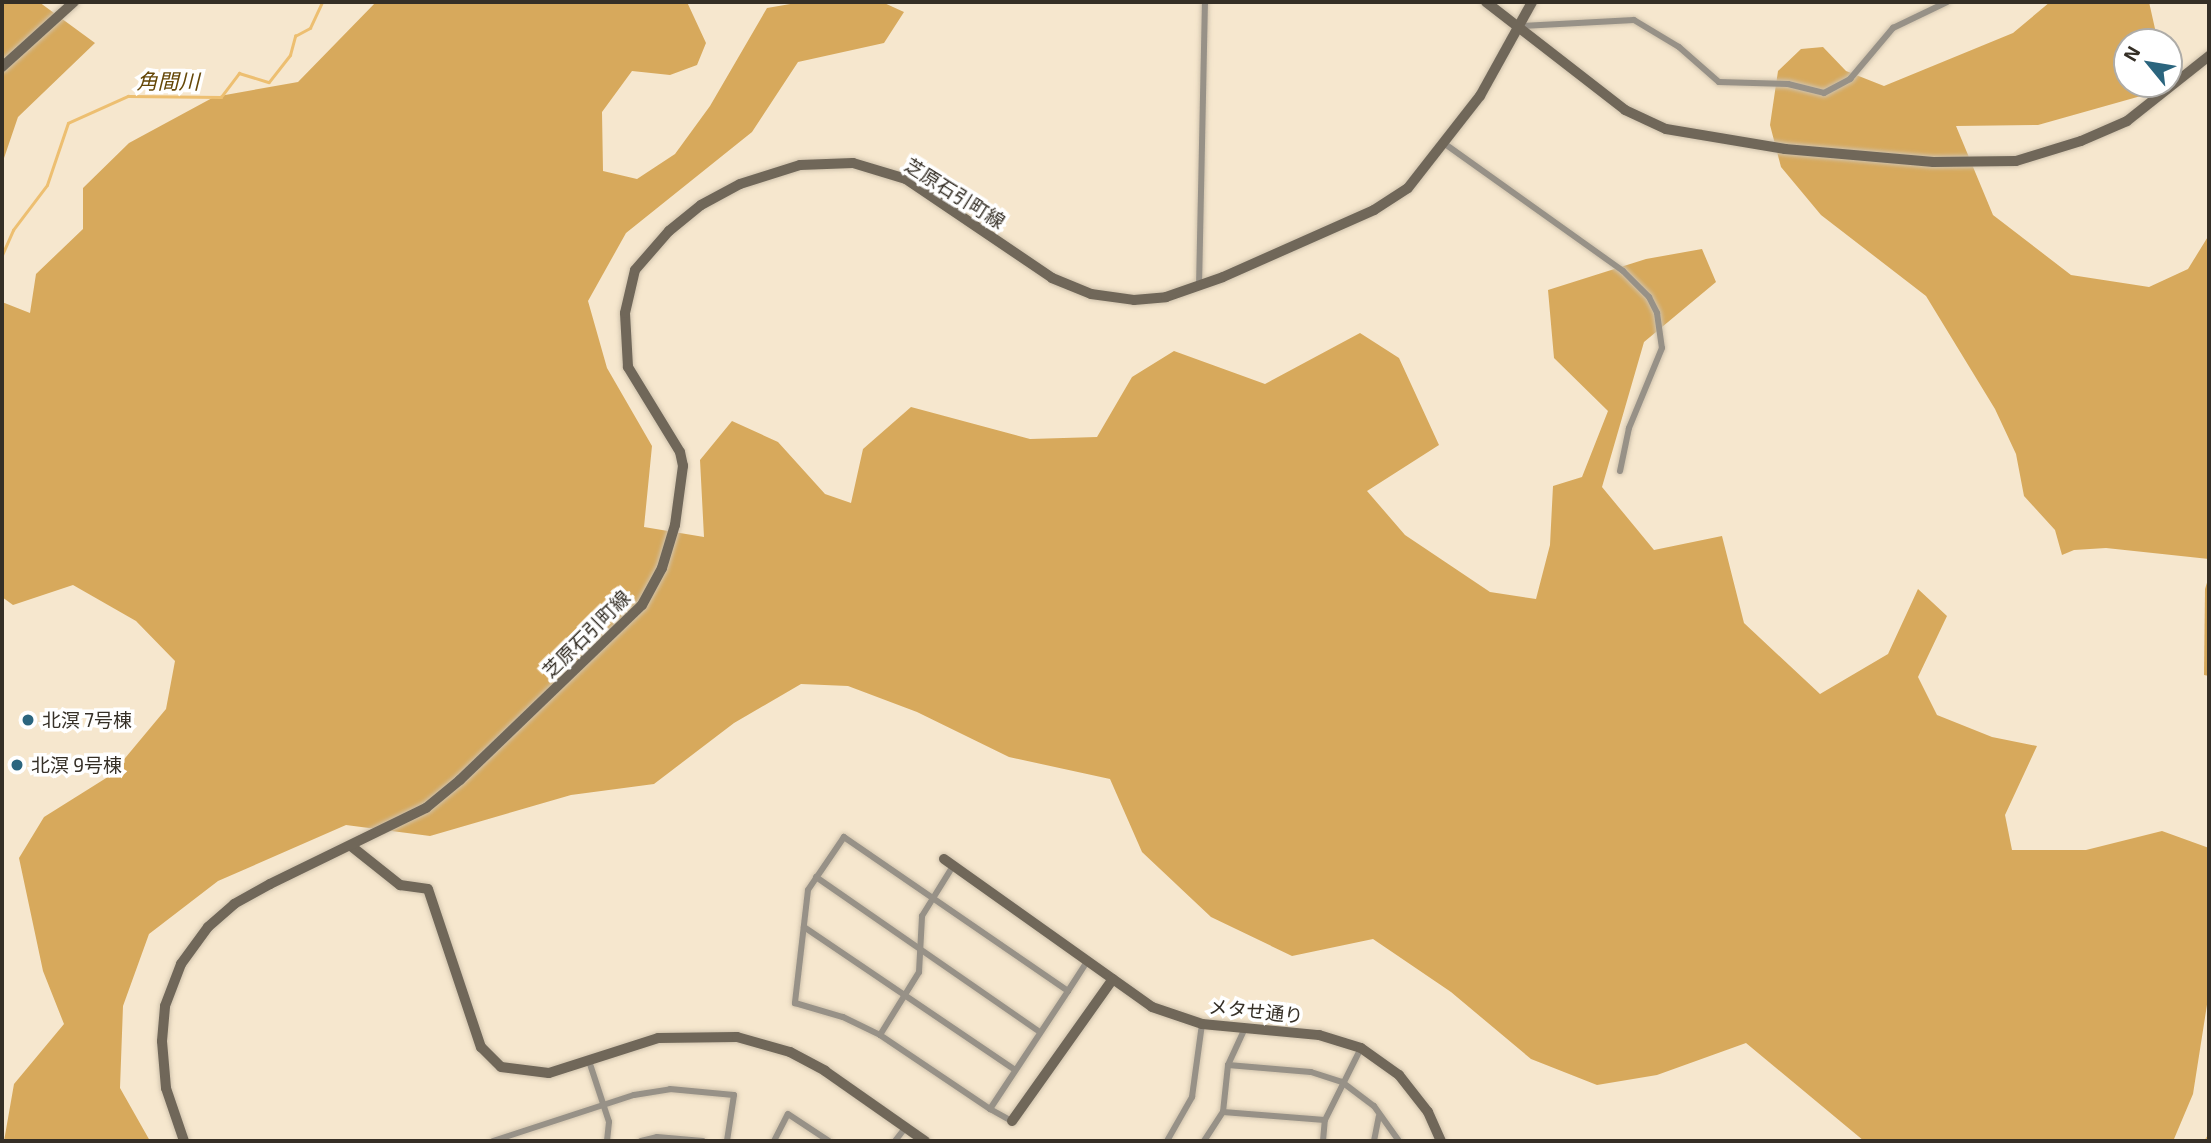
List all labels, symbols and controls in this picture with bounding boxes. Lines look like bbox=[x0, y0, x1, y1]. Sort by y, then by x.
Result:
north arrow bbox=[2113, 28, 2183, 98]
text: N bbox=[2118, 42, 2145, 65]
water label: 角間川 bbox=[137, 68, 199, 94]
street label: 芝原石引町線 bbox=[901, 153, 1009, 233]
street label: 芝原石引町線 bbox=[538, 586, 634, 682]
place label: 北溟 7号棟 bbox=[42, 709, 132, 731]
marker: 北溟 7号棟 bbox=[20, 712, 36, 728]
place label: 北溟 9号棟 bbox=[31, 754, 122, 776]
marker: 北溟 9号棟 bbox=[9, 757, 25, 773]
street label: メタせ通り bbox=[1208, 995, 1304, 1027]

